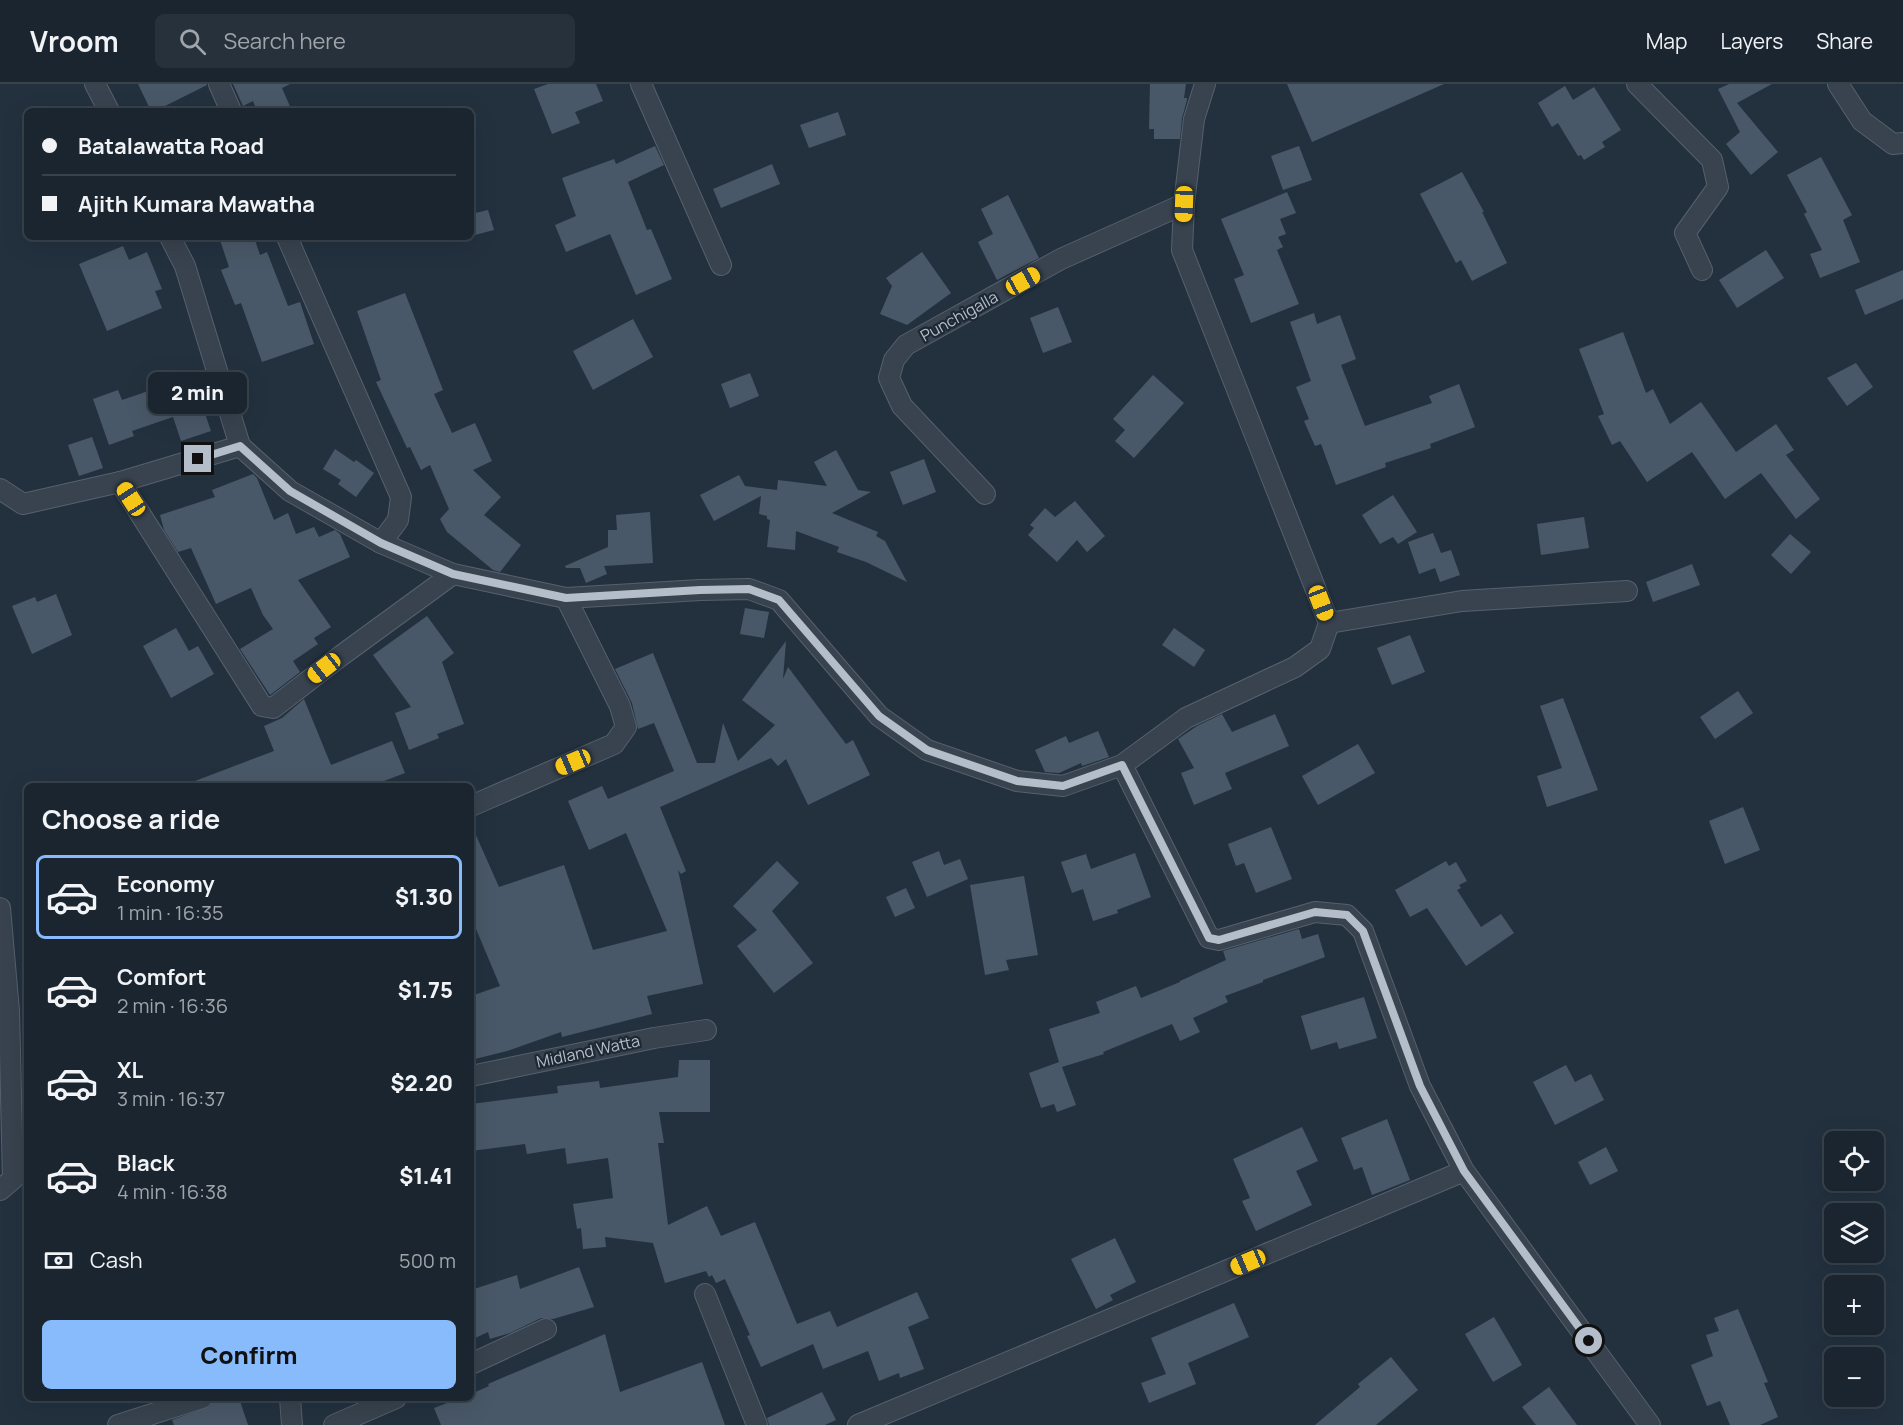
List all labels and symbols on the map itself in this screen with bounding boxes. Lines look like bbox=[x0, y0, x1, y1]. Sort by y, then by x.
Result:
car bbox=[1174, 186, 1194, 222]
car bbox=[1003, 264, 1043, 298]
street label: Punchigalla bbox=[916, 286, 1002, 346]
callout: 2 min bbox=[148, 372, 248, 414]
route end bbox=[184, 445, 211, 472]
car bbox=[114, 479, 148, 519]
car bbox=[1306, 583, 1336, 623]
car bbox=[304, 650, 344, 686]
car bbox=[553, 747, 593, 777]
street label: Midland Watta bbox=[534, 1029, 642, 1073]
car bbox=[1228, 1247, 1268, 1277]
route start bbox=[1575, 1327, 1602, 1354]

